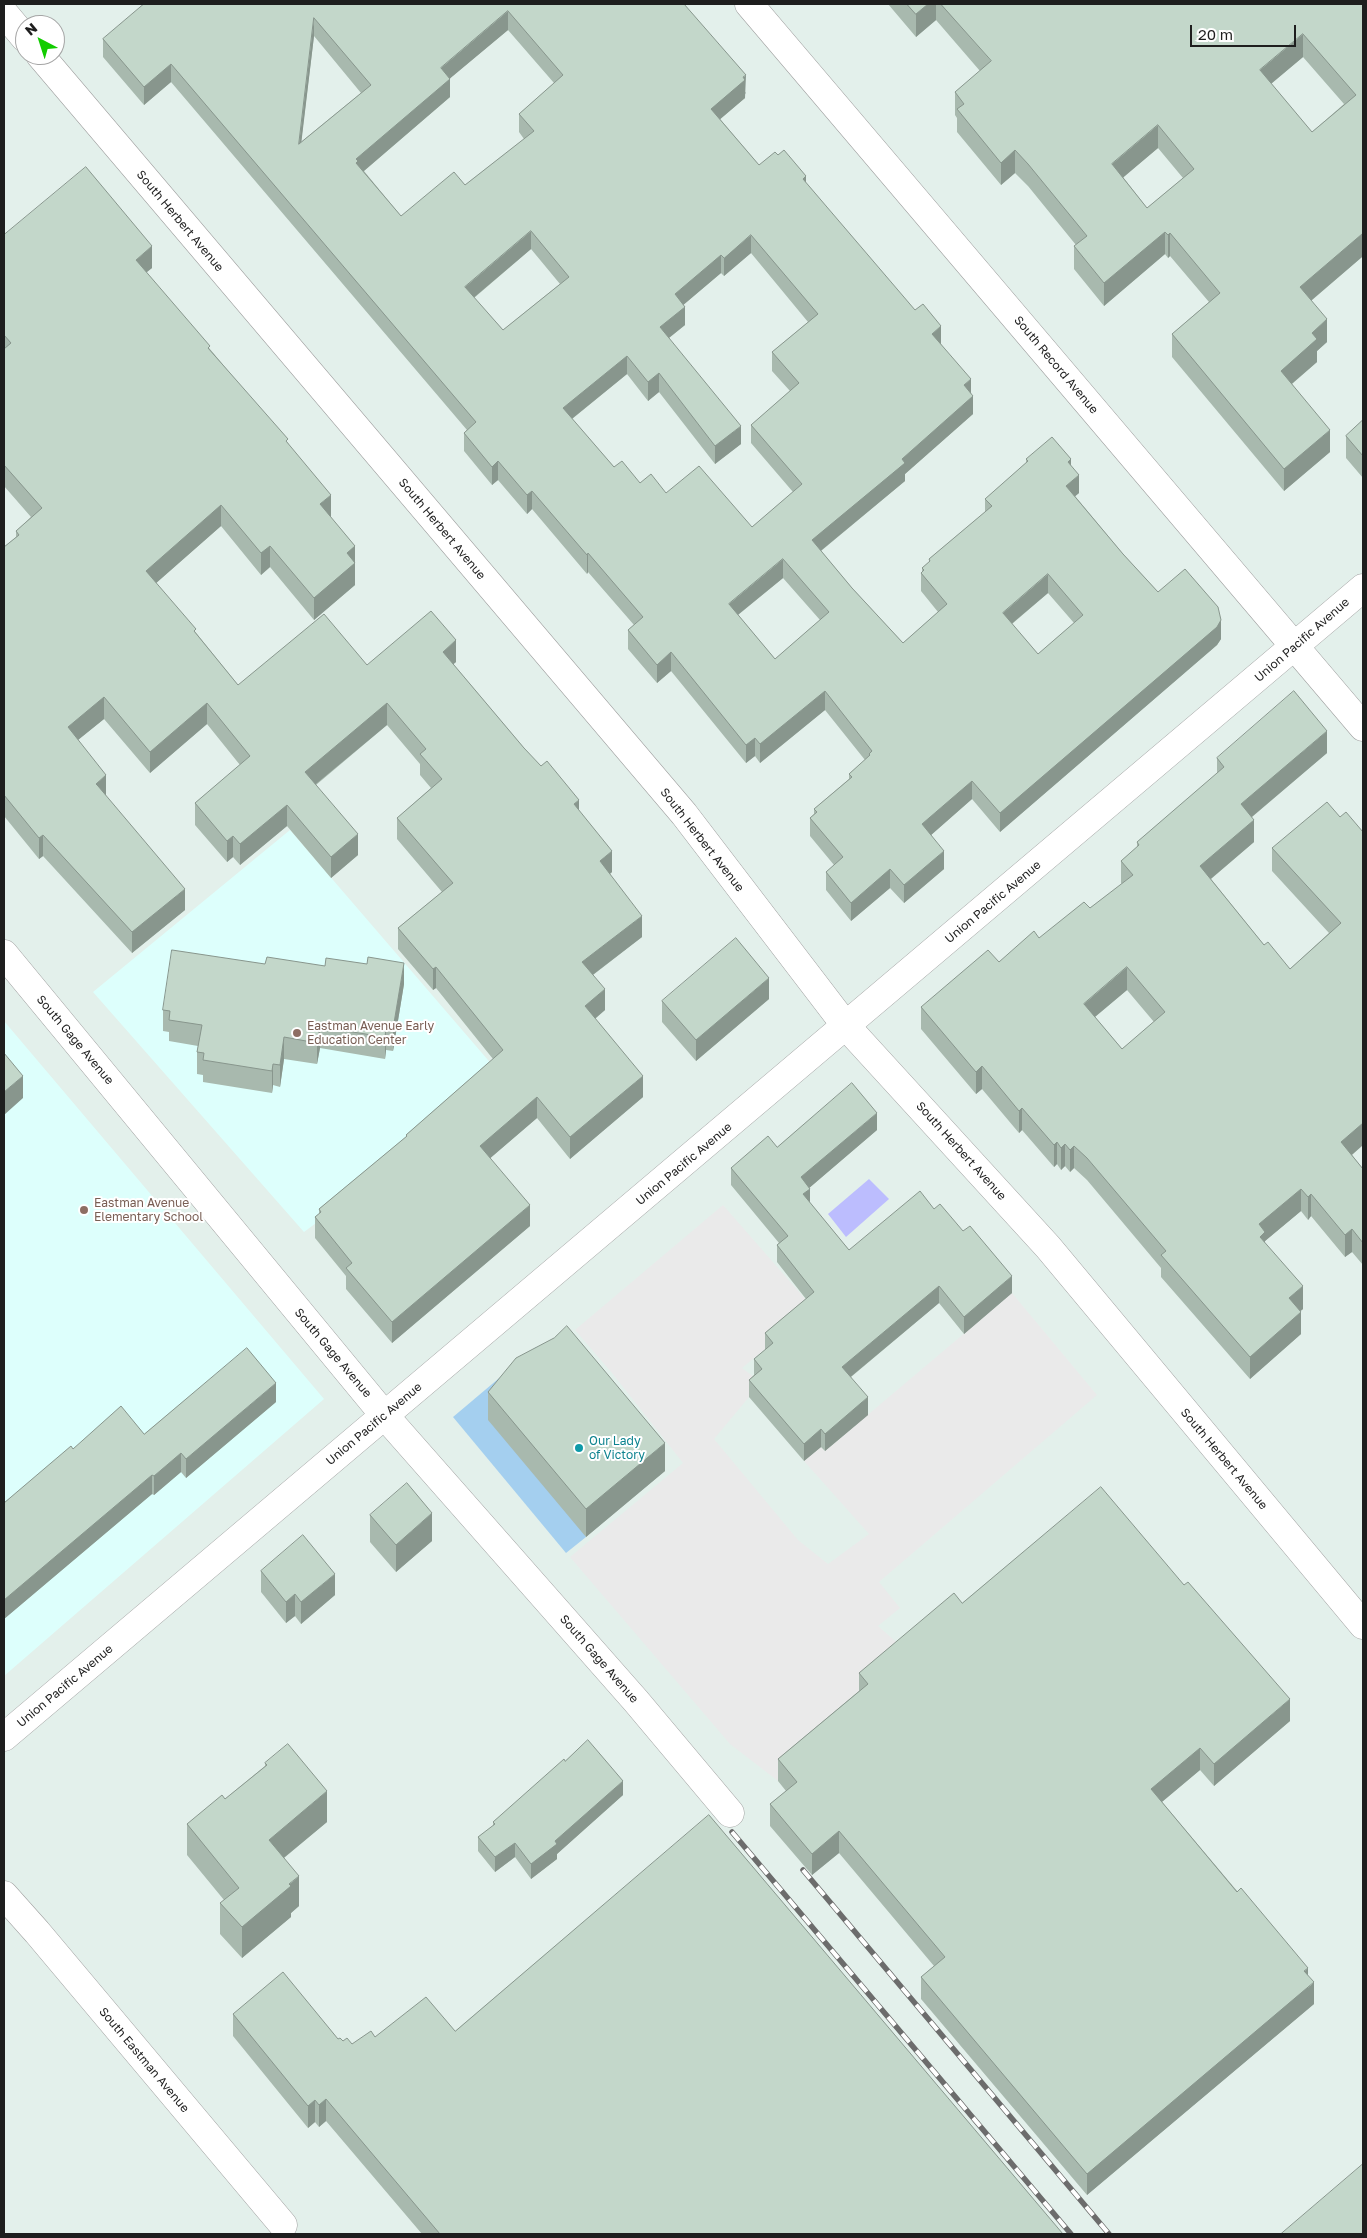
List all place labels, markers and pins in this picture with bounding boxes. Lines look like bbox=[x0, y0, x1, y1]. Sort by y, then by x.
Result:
place label: Eastman Avenue Early Education Center bbox=[307, 1019, 434, 1047]
marker: Eastman Avenue Early Education Center bbox=[291, 1027, 303, 1039]
place label: Eastman Avenue Elementary School bbox=[94, 1196, 203, 1224]
marker: Eastman Avenue Elementary School bbox=[78, 1204, 90, 1216]
place label: Our Lady of Victory bbox=[589, 1434, 645, 1462]
marker: Our Lady of Victory bbox=[573, 1442, 585, 1454]

